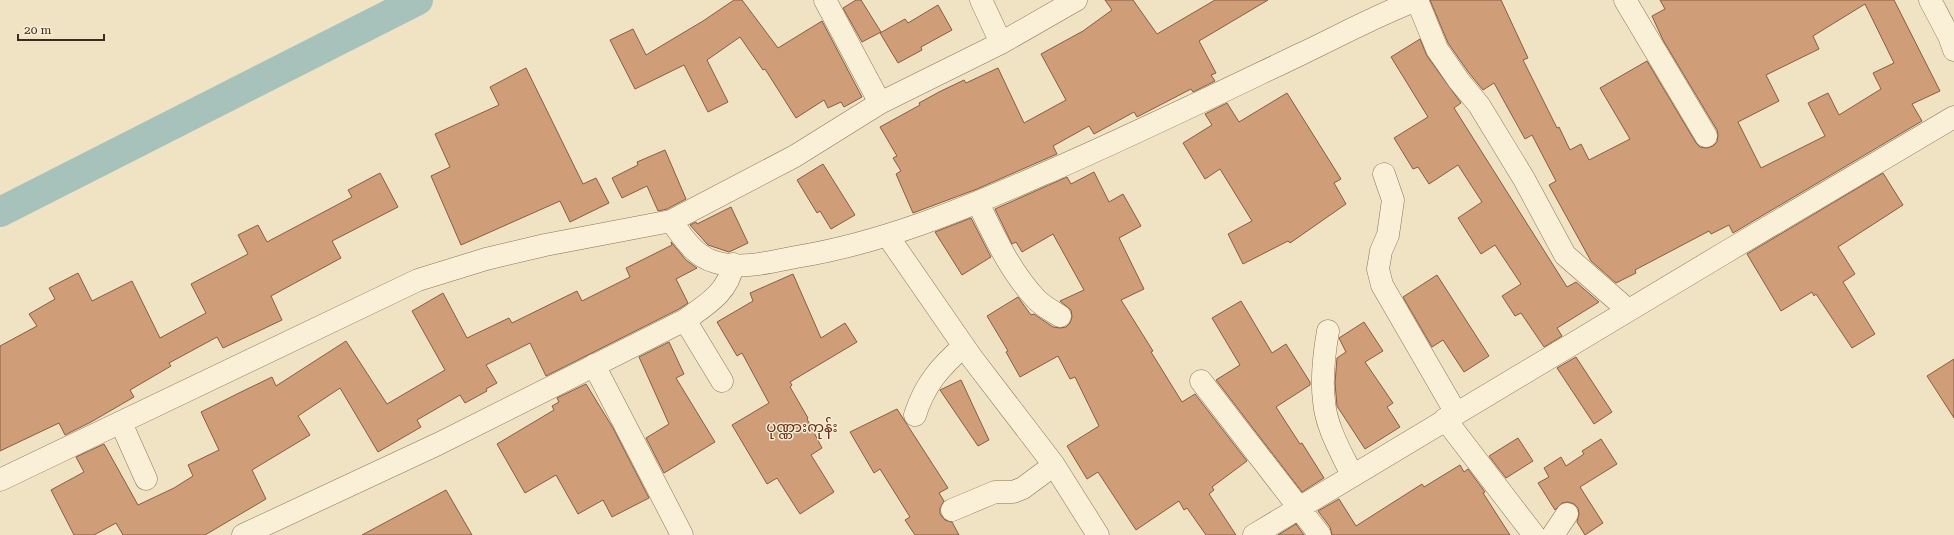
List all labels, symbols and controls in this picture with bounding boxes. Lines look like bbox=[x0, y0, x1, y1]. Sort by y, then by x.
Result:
scale bar bbox=[18, 16, 104, 42]
text: 20 m bbox=[24, 23, 51, 37]
district label: ပုဏ္ဏားကုန်း bbox=[766, 417, 838, 439]

